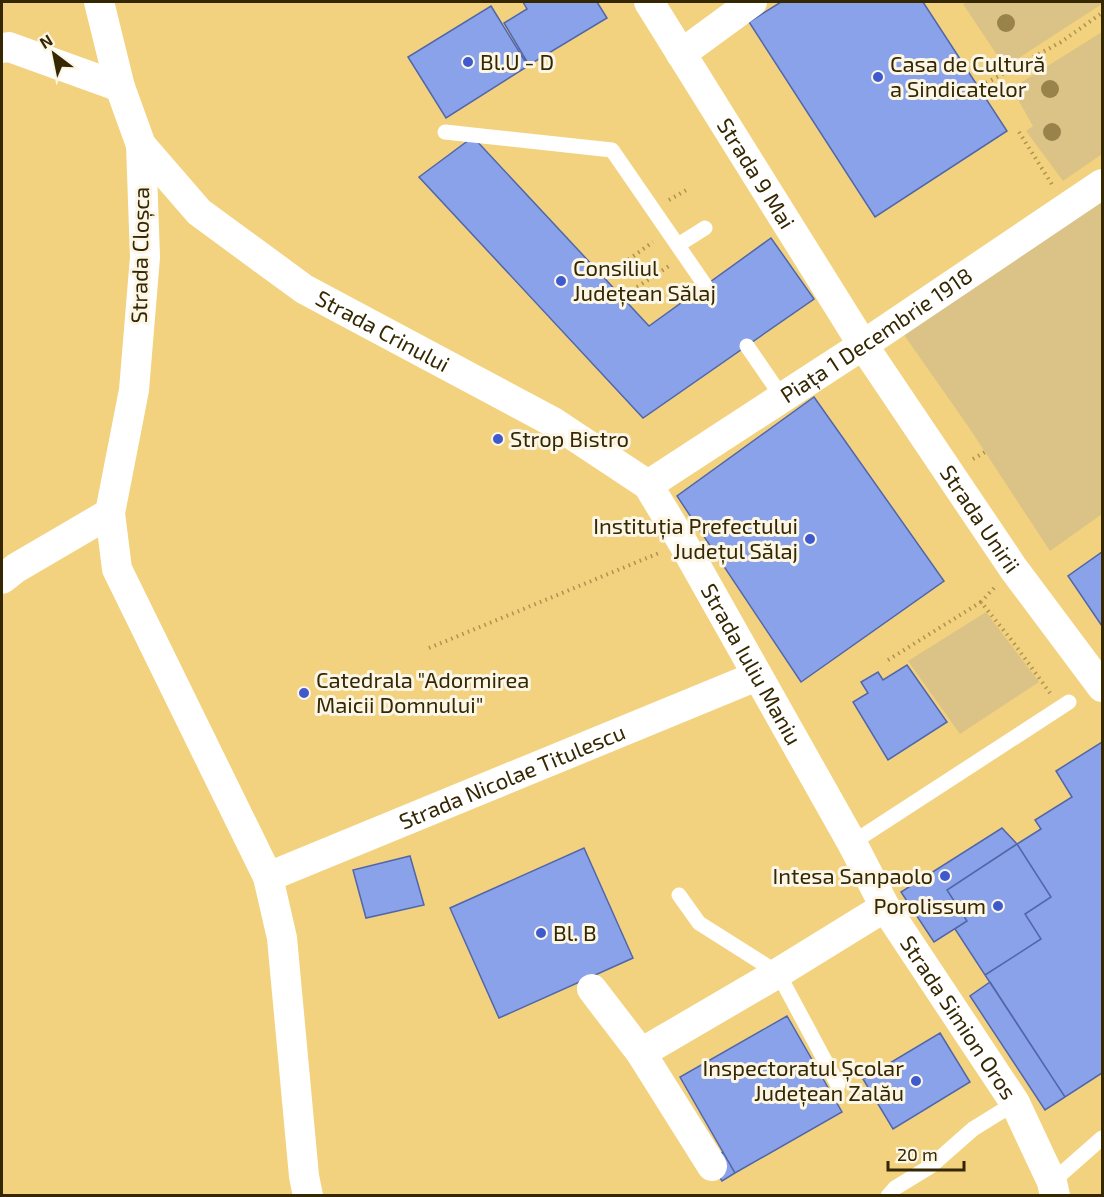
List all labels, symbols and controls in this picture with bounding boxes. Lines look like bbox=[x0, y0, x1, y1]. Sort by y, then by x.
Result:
north arrow bbox=[24, 24, 84, 84]
text: N bbox=[36, 30, 56, 52]
place label: Bl.U - D bbox=[480, 48, 554, 74]
place label: Casa de Cultură a Sindicatelor bbox=[890, 50, 1045, 101]
marker: Bl.U - D bbox=[461, 55, 475, 69]
marker: Casa de Cultură a Sindicatelor bbox=[871, 70, 885, 84]
street label: Strada 9 Mai bbox=[713, 113, 801, 233]
street label: Strada Cloșca bbox=[125, 186, 155, 324]
place label: Consiliul Județean Sălaj bbox=[573, 254, 716, 307]
street label: Piața 1 Decembrie 1918 bbox=[775, 261, 977, 407]
marker: Consiliul Județean Sălaj bbox=[554, 274, 568, 288]
street label: Strada Crinului bbox=[312, 284, 454, 376]
place label: Strop Bistro bbox=[510, 425, 629, 451]
marker: Strop Bistro bbox=[491, 432, 505, 446]
street label: Strada Unirii bbox=[936, 460, 1026, 577]
place label: Instituția Prefectului Județul Sălaj bbox=[593, 512, 798, 565]
marker: Instituția Prefectului Județul Sălaj bbox=[803, 532, 817, 546]
street label: Strada Iuliu Maniu bbox=[696, 578, 808, 749]
place label: Catedrala "Adormirea Maicii Domnului" bbox=[316, 666, 529, 717]
marker: Catedrala "Adormirea Maicii Domnului" bbox=[297, 686, 311, 700]
street label: Strada Nicolae Titulescu bbox=[395, 718, 629, 834]
place label: Intesa Sanpaolo bbox=[773, 862, 933, 888]
marker: Intesa Sanpaolo bbox=[938, 869, 952, 883]
place label: Porolissum bbox=[873, 892, 986, 918]
marker: Porolissum bbox=[991, 899, 1005, 913]
place label: Bl. B bbox=[553, 919, 597, 945]
marker: Bl. B bbox=[534, 926, 548, 940]
street label: Strada Simion Oros bbox=[896, 930, 1023, 1104]
place label: Inspectoratul Școlar Județean Zalău bbox=[703, 1054, 904, 1107]
marker: Inspectoratul Școlar Județean Zalău bbox=[909, 1074, 923, 1088]
scale bar bbox=[888, 1134, 964, 1172]
text: 20 m bbox=[897, 1143, 938, 1165]

